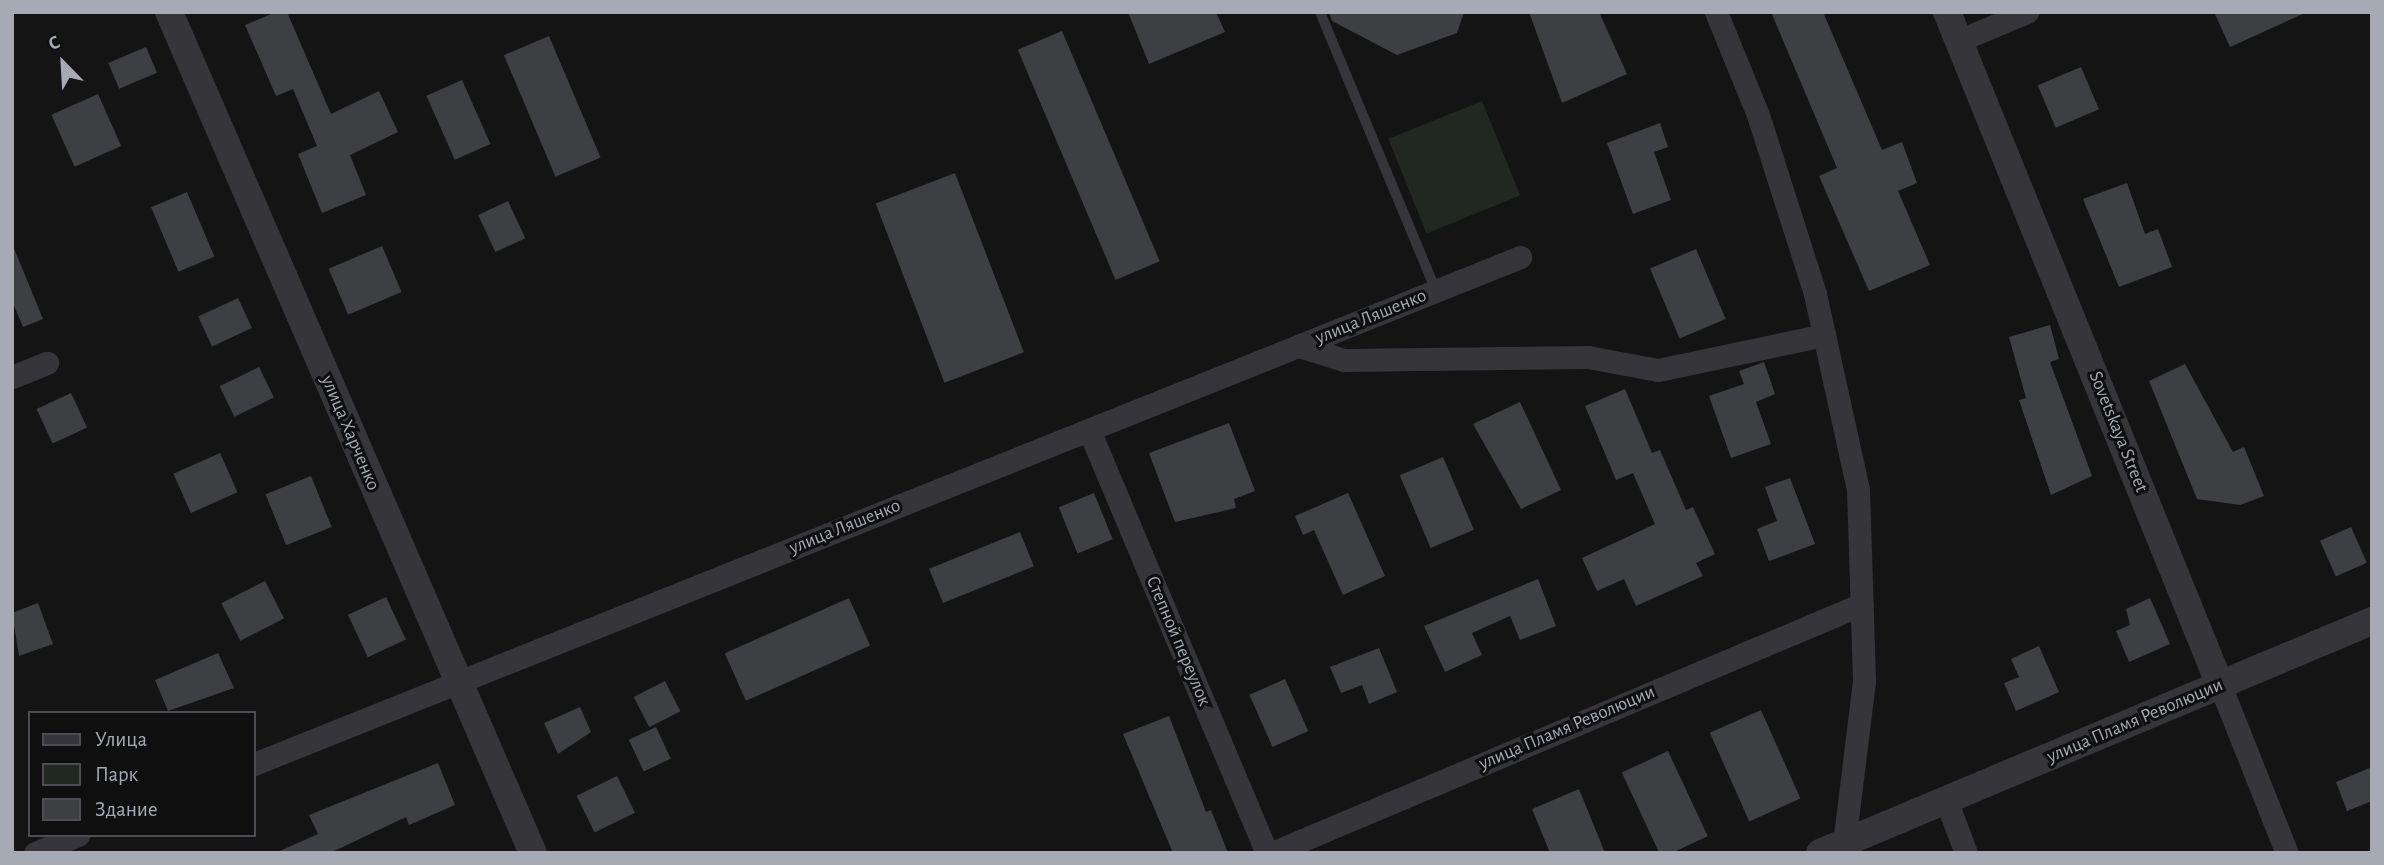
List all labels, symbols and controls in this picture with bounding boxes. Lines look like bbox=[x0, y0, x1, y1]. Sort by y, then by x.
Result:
north arrow bbox=[28, 28, 98, 98]
text: С bbox=[46, 33, 63, 54]
street label: улица Ляшенко bbox=[1312, 284, 1430, 350]
street label: Sovetskaya Street bbox=[2083, 368, 2153, 496]
street label: улица Харченко bbox=[315, 372, 385, 494]
street label: улица Ляшенко bbox=[786, 494, 904, 560]
street label: Степной переулок bbox=[1140, 573, 1216, 709]
street label: улица Пламя Революции bbox=[2044, 674, 2226, 768]
street label: улица Пламя Революции bbox=[1476, 681, 1658, 775]
legend bbox=[28, 711, 256, 837]
text: Улица bbox=[95, 729, 147, 750]
text: Парк bbox=[95, 764, 138, 785]
text: Здание bbox=[95, 799, 158, 820]

